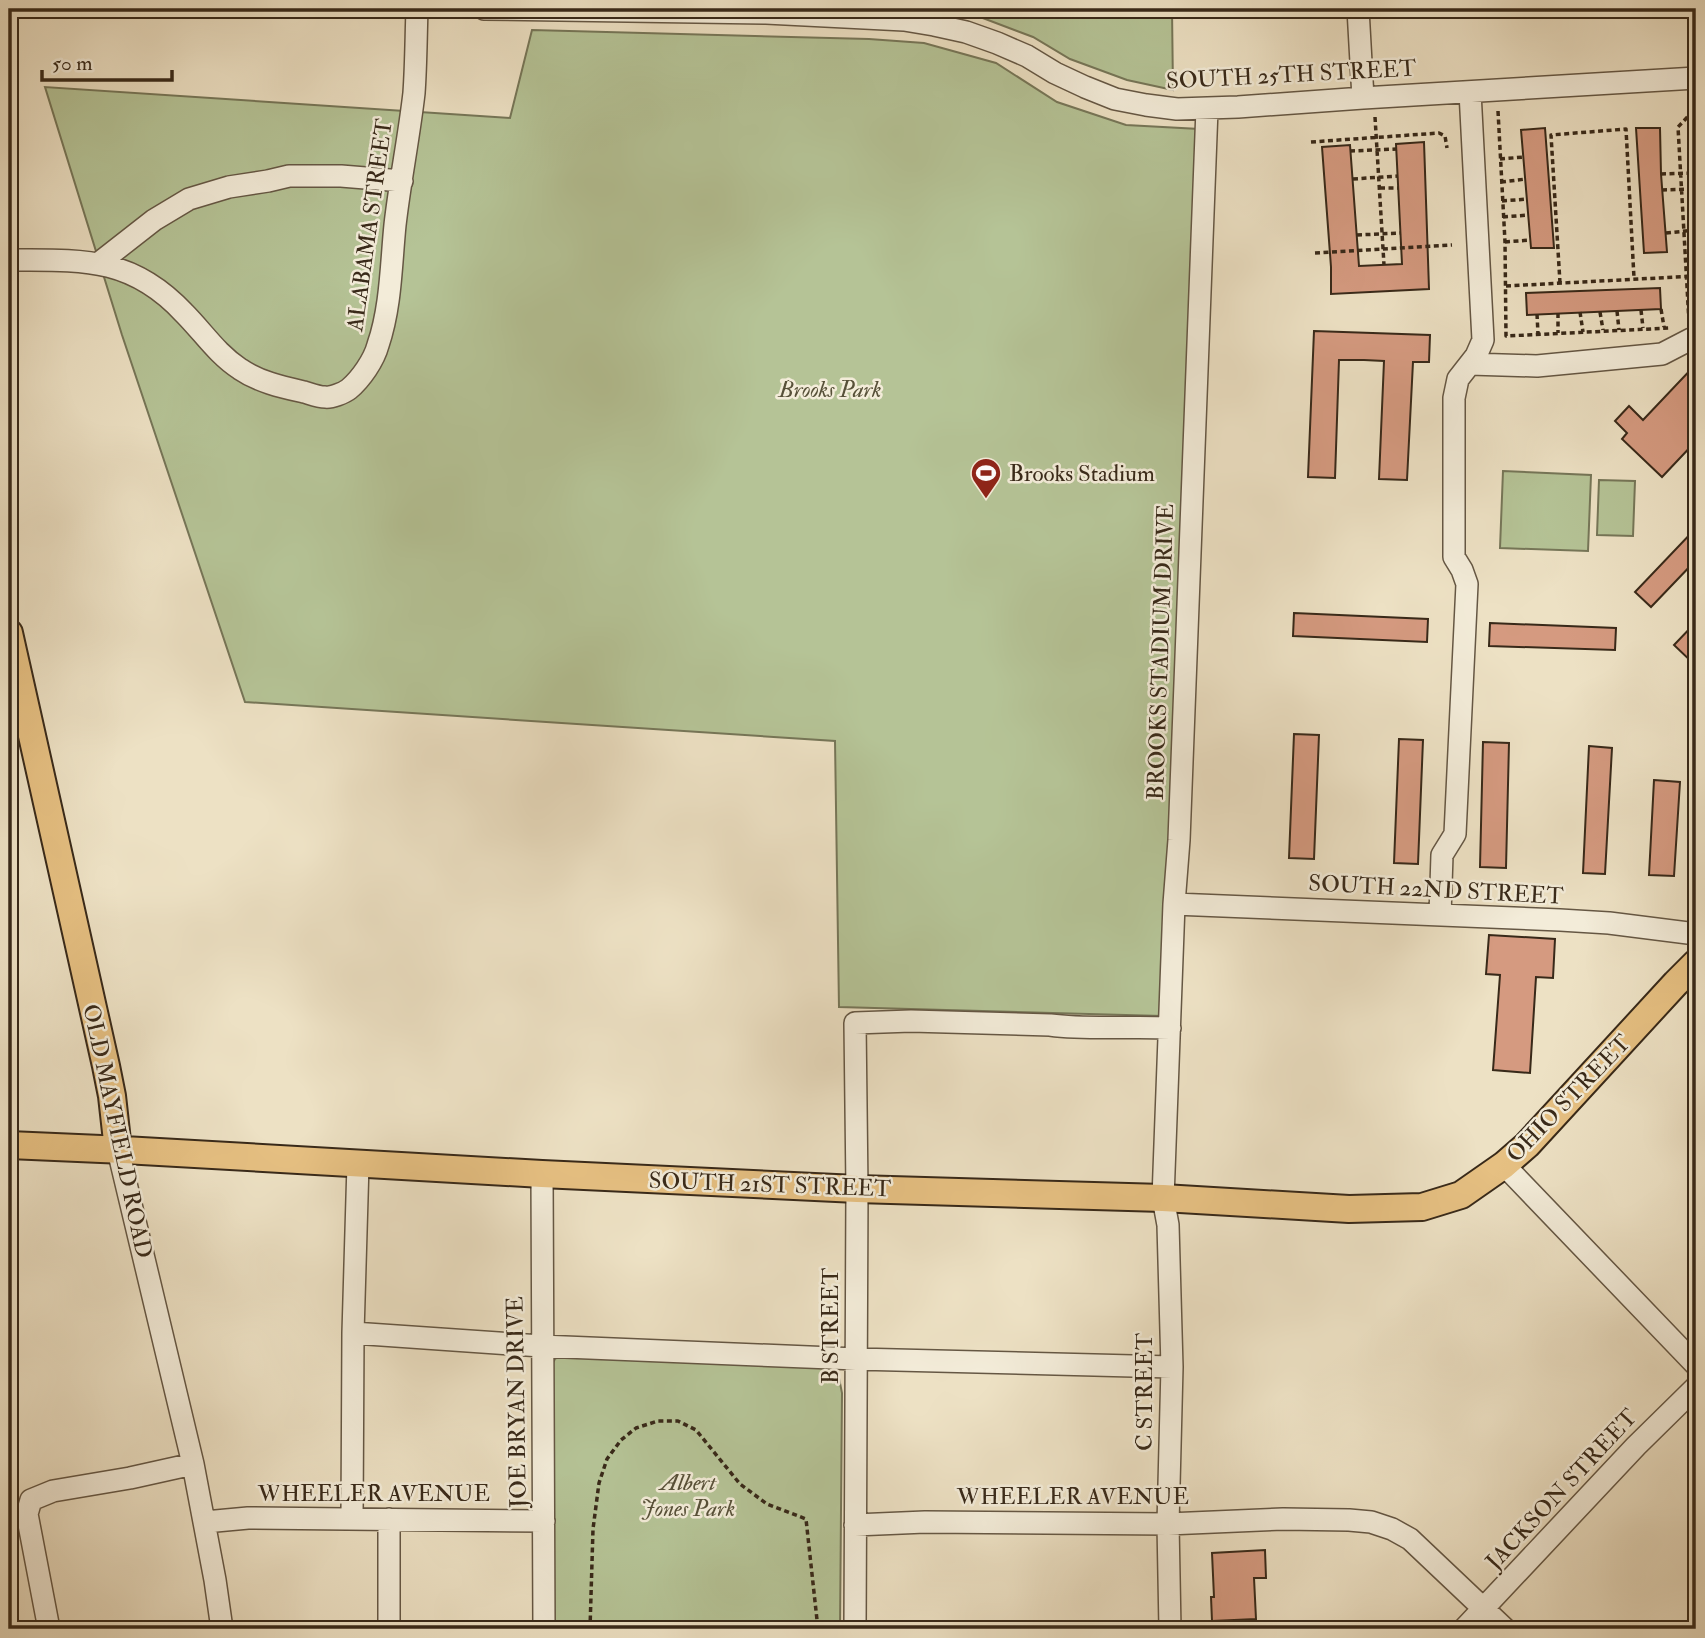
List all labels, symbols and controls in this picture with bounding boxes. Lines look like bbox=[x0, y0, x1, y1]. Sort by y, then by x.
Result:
scale bar bbox=[42, 38, 172, 82]
text: 50 m bbox=[52, 50, 93, 77]
street label: SOUTH 25TH STREET bbox=[1165, 53, 1417, 96]
street label: ALABAMA STREET bbox=[340, 117, 399, 334]
park label: Brooks Park bbox=[777, 375, 882, 404]
sports icon: Brooks Stadium bbox=[969, 456, 1003, 500]
place label: Brooks Stadium bbox=[1009, 459, 1155, 488]
street label: BROOKS STADIUM DRIVE bbox=[1141, 503, 1180, 801]
street label: SOUTH 22ND STREET bbox=[1308, 868, 1564, 911]
street label: OLD MAYFIELD ROAD bbox=[76, 1001, 159, 1261]
street label: OHIO STREET bbox=[1500, 1028, 1637, 1168]
street label: SOUTH 21ST STREET bbox=[648, 1166, 892, 1203]
street label: B STREET bbox=[816, 1268, 845, 1384]
street label: JOE BRYAN DRIVE bbox=[500, 1296, 533, 1509]
street label: C STREET bbox=[1130, 1333, 1159, 1451]
street label: JACKSON STREET bbox=[1479, 1403, 1643, 1577]
park label: Albert Jones Park bbox=[641, 1468, 735, 1523]
street label: WHEELER AVENUE bbox=[257, 1479, 490, 1508]
street label: WHEELER AVENUE bbox=[956, 1482, 1189, 1511]

